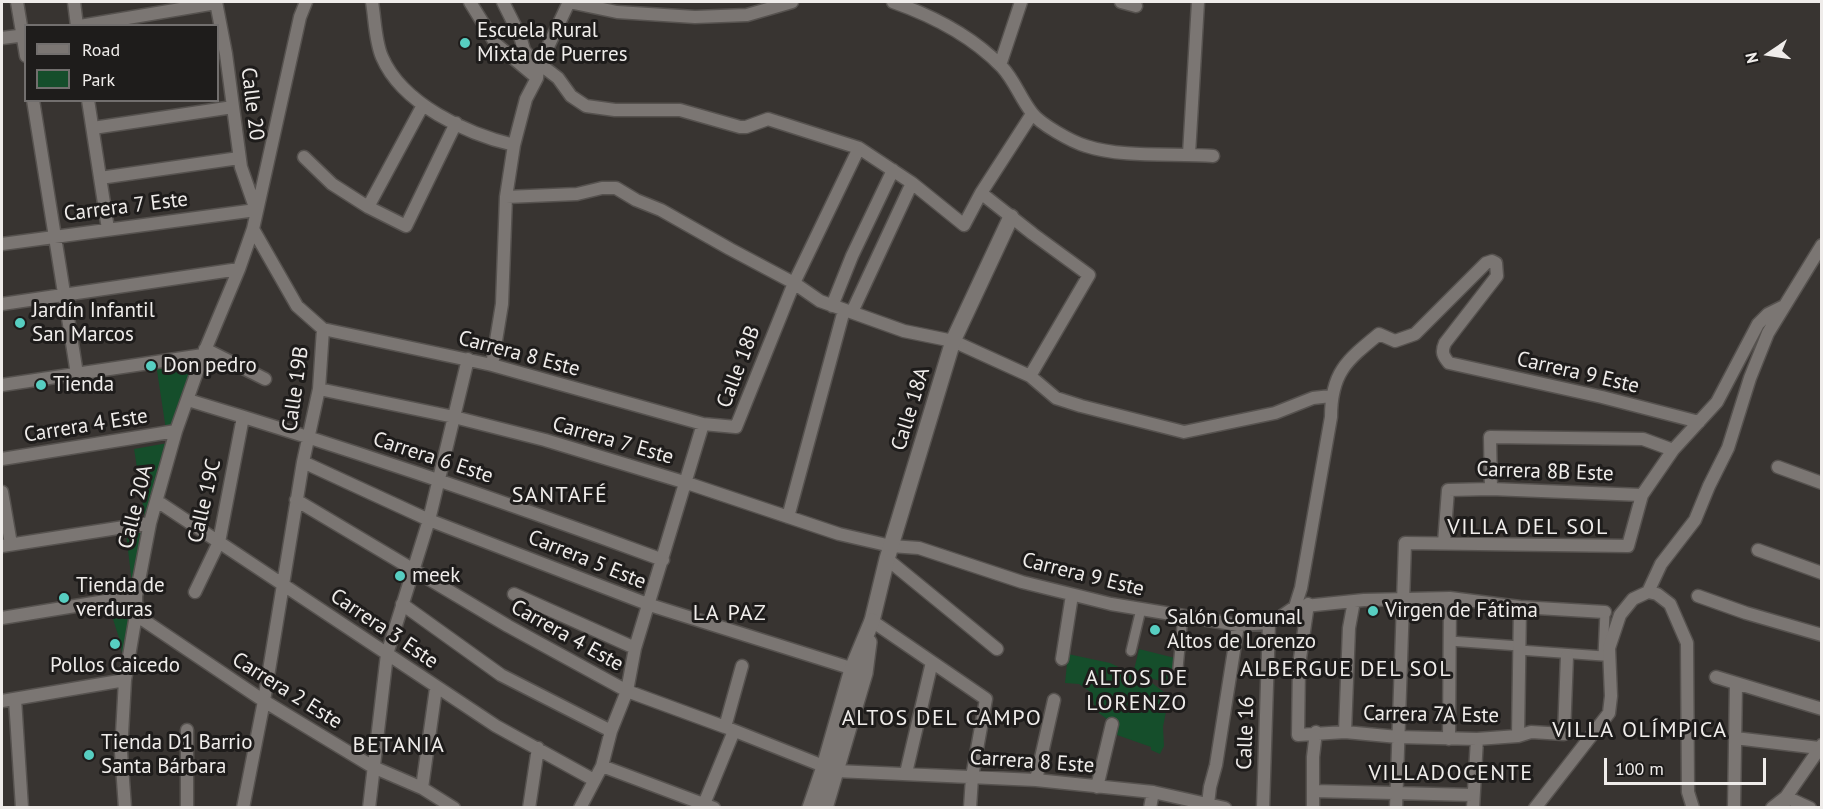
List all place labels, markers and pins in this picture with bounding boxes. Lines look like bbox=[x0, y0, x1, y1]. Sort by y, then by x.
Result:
place label: Escuela Rural Mixta de Puerres bbox=[477, 18, 628, 68]
marker: Escuela Rural Mixta de Puerres bbox=[458, 36, 472, 50]
place label: Jardín Infantil San Marcos bbox=[32, 298, 155, 348]
marker: Jardín Infantil San Marcos bbox=[13, 316, 27, 330]
place label: Don pedro bbox=[163, 353, 257, 379]
marker: Don pedro bbox=[144, 359, 158, 373]
place label: Tienda bbox=[53, 372, 114, 398]
marker: Tienda bbox=[34, 378, 48, 392]
place label: meek bbox=[412, 563, 460, 589]
marker: meek bbox=[393, 569, 407, 583]
place label: Tienda de verduras bbox=[76, 573, 165, 623]
marker: Tienda de verduras bbox=[57, 591, 71, 605]
place label: Virgen de Fátima bbox=[1385, 598, 1538, 624]
marker: Virgen de Fátima bbox=[1366, 604, 1380, 618]
place label: Salón Comunal Altos de Lorenzo bbox=[1167, 605, 1316, 655]
marker: Salón Comunal Altos de Lorenzo bbox=[1148, 623, 1162, 637]
marker: Pollos Caicedo bbox=[108, 637, 122, 651]
place label: Pollos Caicedo bbox=[50, 653, 180, 679]
place label: Tienda D1 Barrio Santa Bárbara bbox=[101, 730, 252, 780]
marker: Tienda D1 Barrio Santa Bárbara bbox=[82, 748, 96, 762]

